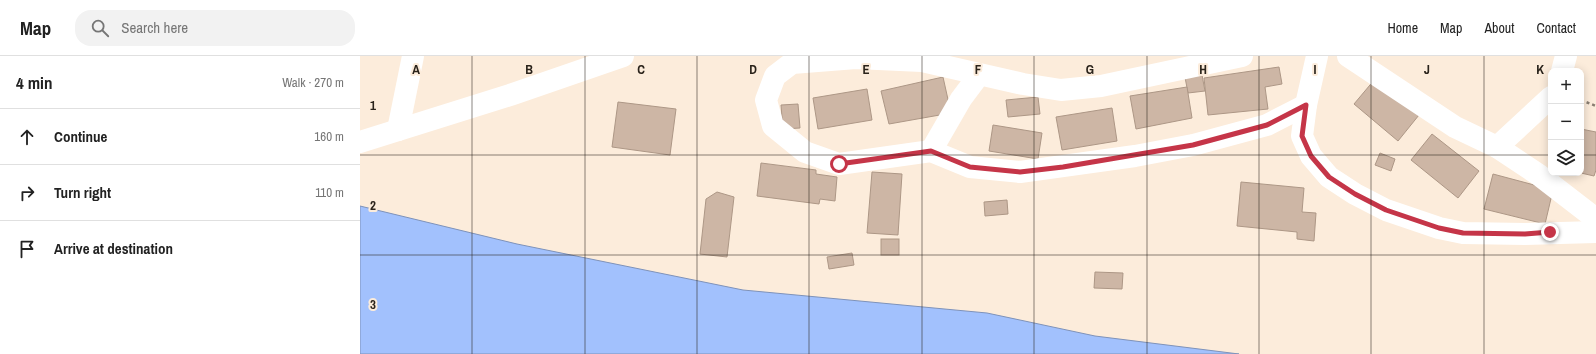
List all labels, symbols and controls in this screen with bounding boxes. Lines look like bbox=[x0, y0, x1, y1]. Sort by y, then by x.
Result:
search box bbox=[75, 10, 355, 46]
text: Map bbox=[20, 15, 51, 41]
icon: search bbox=[89, 17, 111, 39]
text: Search here bbox=[121, 17, 188, 38]
text: Home bbox=[1387, 19, 1418, 37]
text: Map bbox=[1440, 19, 1462, 37]
text: About bbox=[1484, 19, 1514, 37]
text: Contact bbox=[1536, 19, 1576, 37]
text: A bbox=[412, 61, 420, 78]
text: B bbox=[525, 61, 533, 78]
text: C bbox=[637, 61, 645, 78]
text: D bbox=[749, 61, 757, 78]
text: E bbox=[862, 61, 870, 78]
text: F bbox=[975, 61, 982, 78]
text: G bbox=[1086, 61, 1094, 78]
text: H bbox=[1199, 61, 1207, 78]
text: I bbox=[1314, 61, 1317, 78]
text: J bbox=[1424, 61, 1430, 78]
text: K bbox=[1536, 61, 1544, 78]
map controls bbox=[1548, 68, 1584, 176]
button: + bbox=[1548, 68, 1584, 104]
text: 4 min bbox=[16, 71, 52, 94]
text: Walk · 270 m bbox=[282, 74, 344, 91]
text: 1 bbox=[370, 97, 376, 114]
button: − bbox=[1548, 104, 1584, 140]
icon: ahead bbox=[16, 126, 38, 148]
text: Continue bbox=[54, 126, 107, 147]
text: 160 m bbox=[314, 128, 344, 145]
button: layers bbox=[1548, 140, 1584, 176]
route start bbox=[830, 155, 848, 173]
icon: right bbox=[16, 182, 38, 204]
text: Turn right bbox=[54, 182, 111, 203]
text: 110 m bbox=[315, 184, 344, 201]
text: 2 bbox=[370, 197, 376, 214]
route end bbox=[1541, 223, 1559, 241]
icon: arrive bbox=[16, 238, 38, 260]
text: Arrive at destination bbox=[54, 238, 173, 259]
text: 3 bbox=[370, 296, 376, 313]

